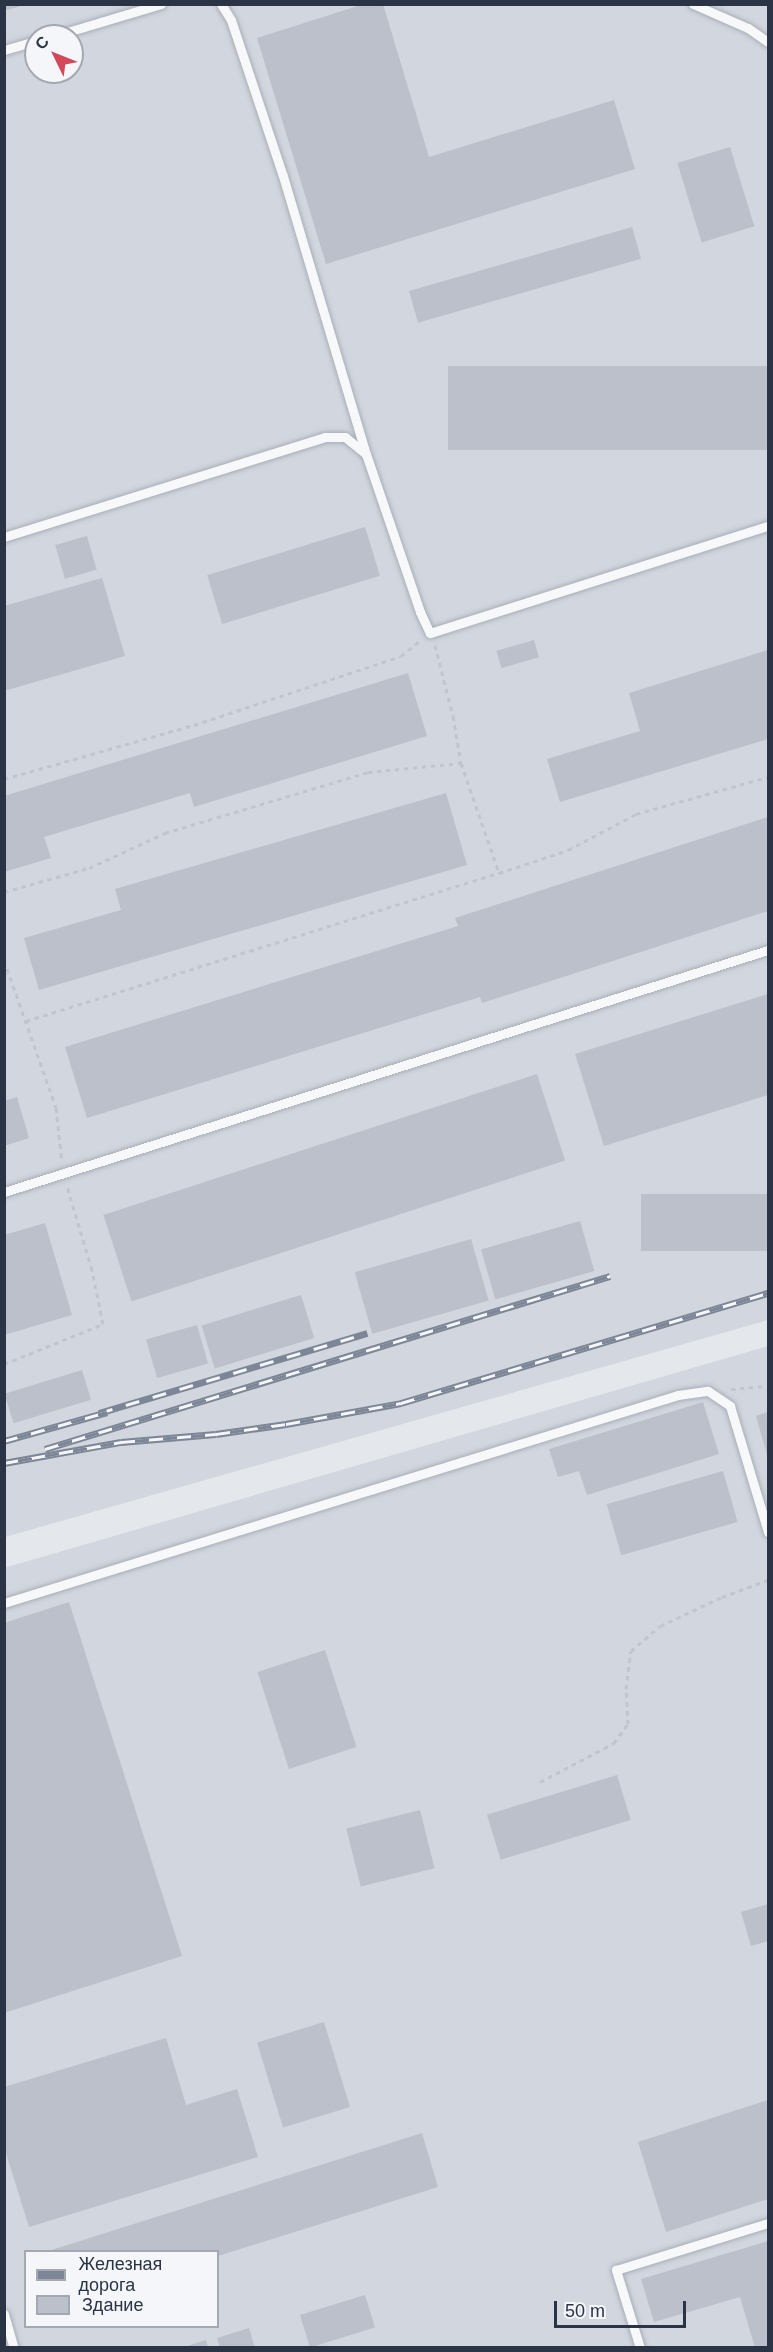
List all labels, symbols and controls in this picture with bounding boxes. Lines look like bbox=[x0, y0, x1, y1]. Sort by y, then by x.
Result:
north arrow bbox=[24, 24, 84, 84]
text: С bbox=[32, 33, 52, 53]
legend bbox=[24, 2250, 219, 2328]
text: Железная дорога bbox=[78, 2254, 162, 2295]
scale bar bbox=[557, 2289, 689, 2327]
text: Здание bbox=[82, 2295, 143, 2315]
text: 50 m bbox=[565, 2301, 605, 2321]

